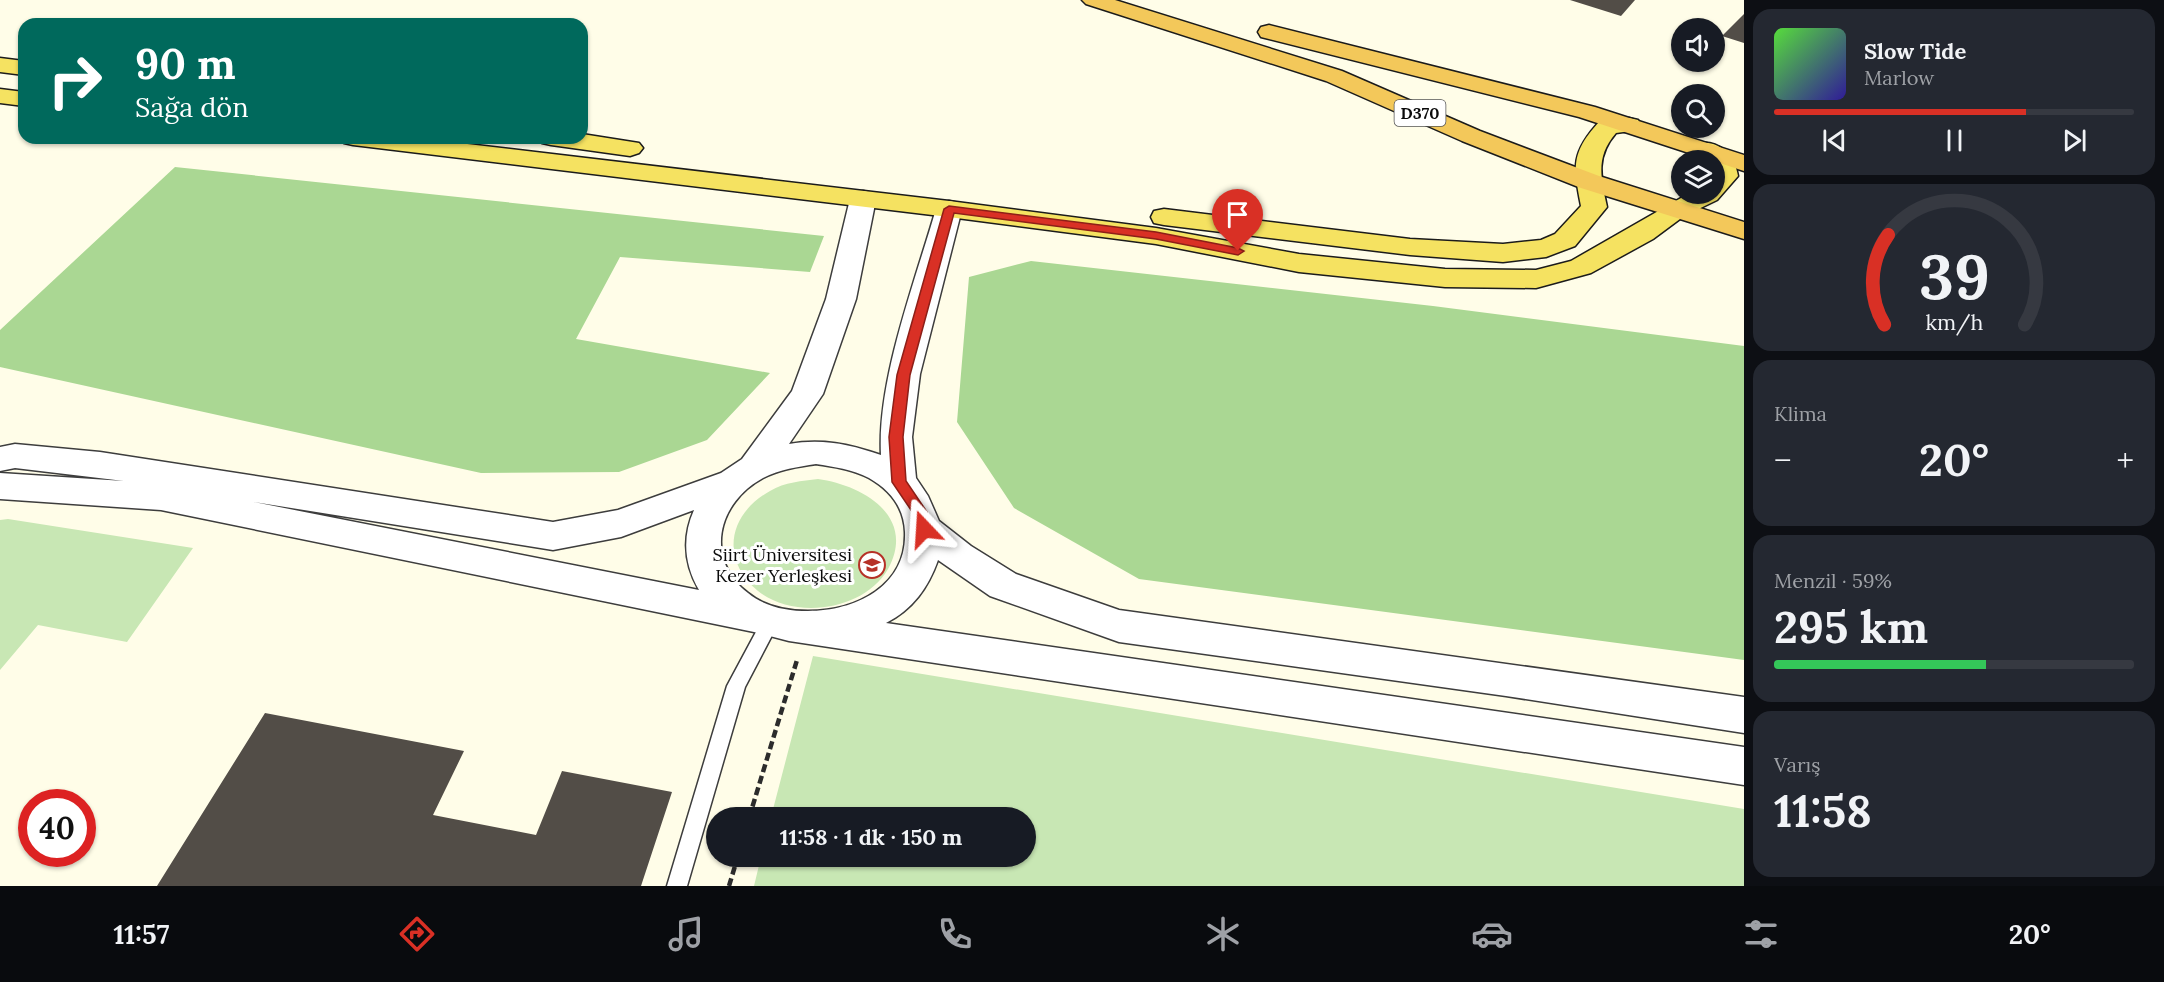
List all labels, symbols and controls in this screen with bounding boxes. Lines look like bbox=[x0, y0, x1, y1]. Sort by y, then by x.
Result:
map controls bbox=[1671, 18, 1725, 204]
button: sound bbox=[1671, 18, 1725, 72]
text: 90 m bbox=[135, 37, 236, 91]
text: Slow Tide bbox=[1864, 37, 1966, 65]
icon: right bbox=[36, 42, 114, 120]
text: Marlow bbox=[1864, 65, 1934, 90]
button: search bbox=[1671, 84, 1725, 138]
text: Sağa dön bbox=[135, 90, 249, 124]
road number: D370 bbox=[1394, 100, 1446, 126]
icon: previous bbox=[1818, 124, 1851, 157]
icon: pause bbox=[1938, 124, 1971, 157]
icon: next bbox=[2058, 124, 2091, 157]
button: layers bbox=[1671, 150, 1725, 204]
pin bbox=[1212, 189, 1263, 251]
icon: arrive bbox=[1221, 198, 1254, 231]
text: 39 bbox=[1919, 236, 1989, 316]
text: km/h bbox=[1925, 308, 1983, 336]
text: Klima bbox=[1774, 401, 1827, 426]
text: 20° bbox=[1919, 431, 1989, 488]
text: − bbox=[1774, 439, 1792, 481]
text: + bbox=[2116, 439, 2134, 481]
position arrow bbox=[892, 497, 956, 561]
place label: Siirt Üniversitesi Kezer Yerleşkesi bbox=[712, 543, 852, 587]
school or university icon: Siirt Üniversitesi Kezer Yerleşkesi bbox=[857, 550, 887, 580]
text: Menzil · 59% bbox=[1774, 568, 1892, 593]
text: 295 km bbox=[1774, 598, 1928, 655]
text: Varış bbox=[1774, 752, 1820, 777]
text: 11:58 bbox=[1774, 782, 1872, 839]
speed limit sign: 40 bbox=[18, 789, 96, 867]
text: 11:58 · 1 dk · 150 m bbox=[780, 823, 962, 851]
icon: directions bbox=[396, 913, 438, 955]
icon: music bbox=[665, 913, 707, 955]
icon: phone bbox=[934, 913, 976, 955]
icon: climate bbox=[1202, 913, 1244, 955]
icon: car bbox=[1471, 913, 1513, 955]
icon: filters bbox=[1740, 913, 1782, 955]
text: 11:57 bbox=[113, 917, 169, 951]
text: 20° bbox=[2009, 917, 2051, 951]

